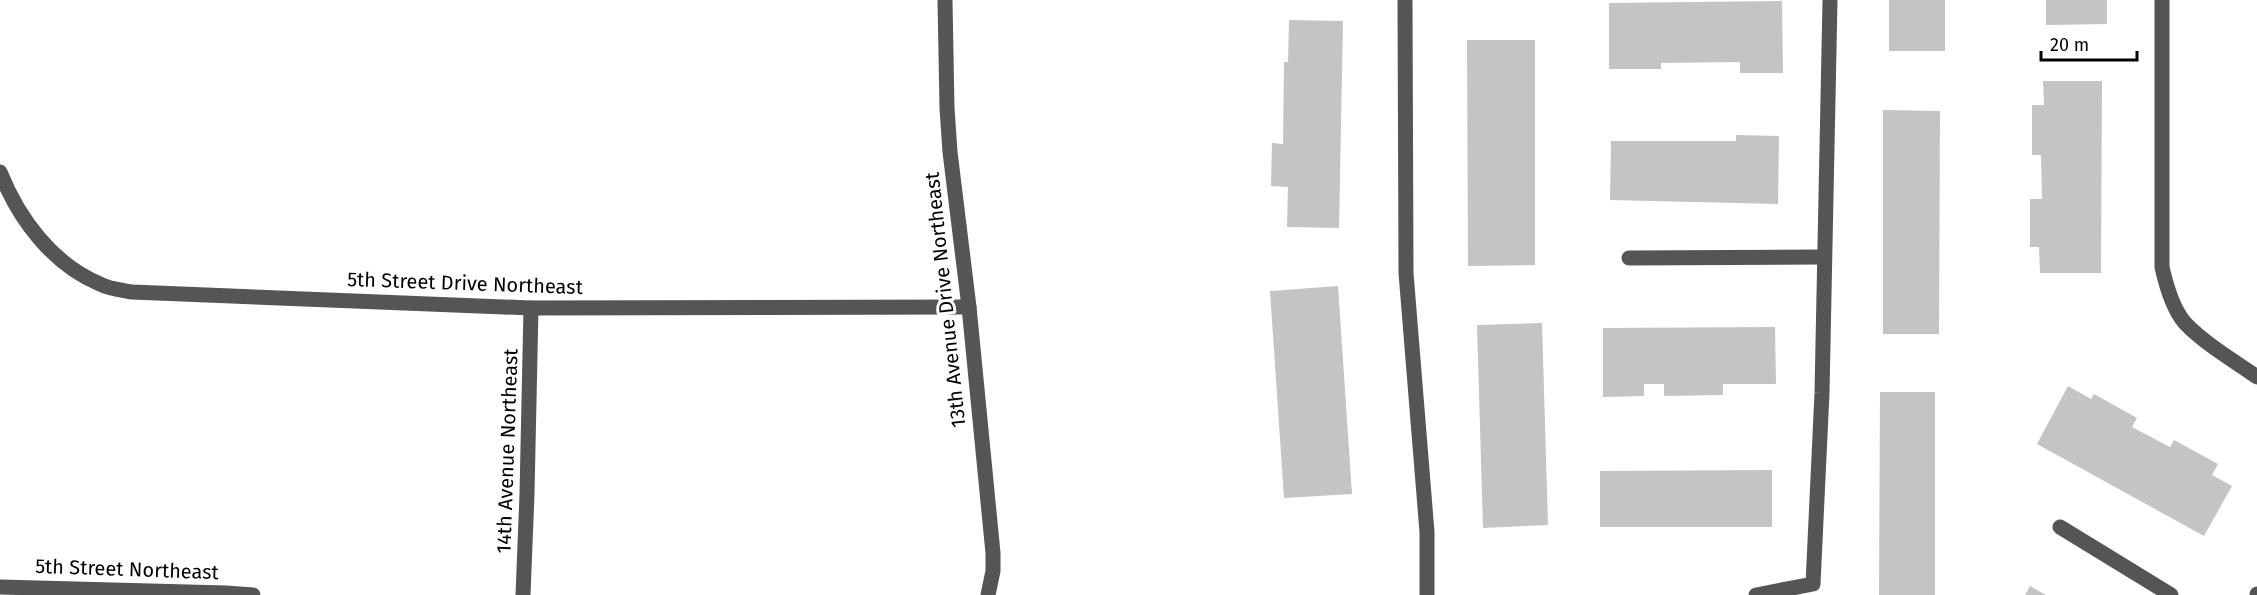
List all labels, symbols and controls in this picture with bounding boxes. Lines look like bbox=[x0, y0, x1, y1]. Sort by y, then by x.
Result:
scale bar bbox=[2041, 24, 2137, 62]
text: 20 m bbox=[2050, 34, 2089, 56]
street label: 13th Avenue Drive Northeast bbox=[920, 170, 970, 429]
street label: 5th Street Drive Northeast bbox=[347, 267, 584, 299]
street label: 14th Avenue Northeast bbox=[491, 347, 523, 554]
street label: 5th Street Northeast bbox=[35, 554, 220, 584]

